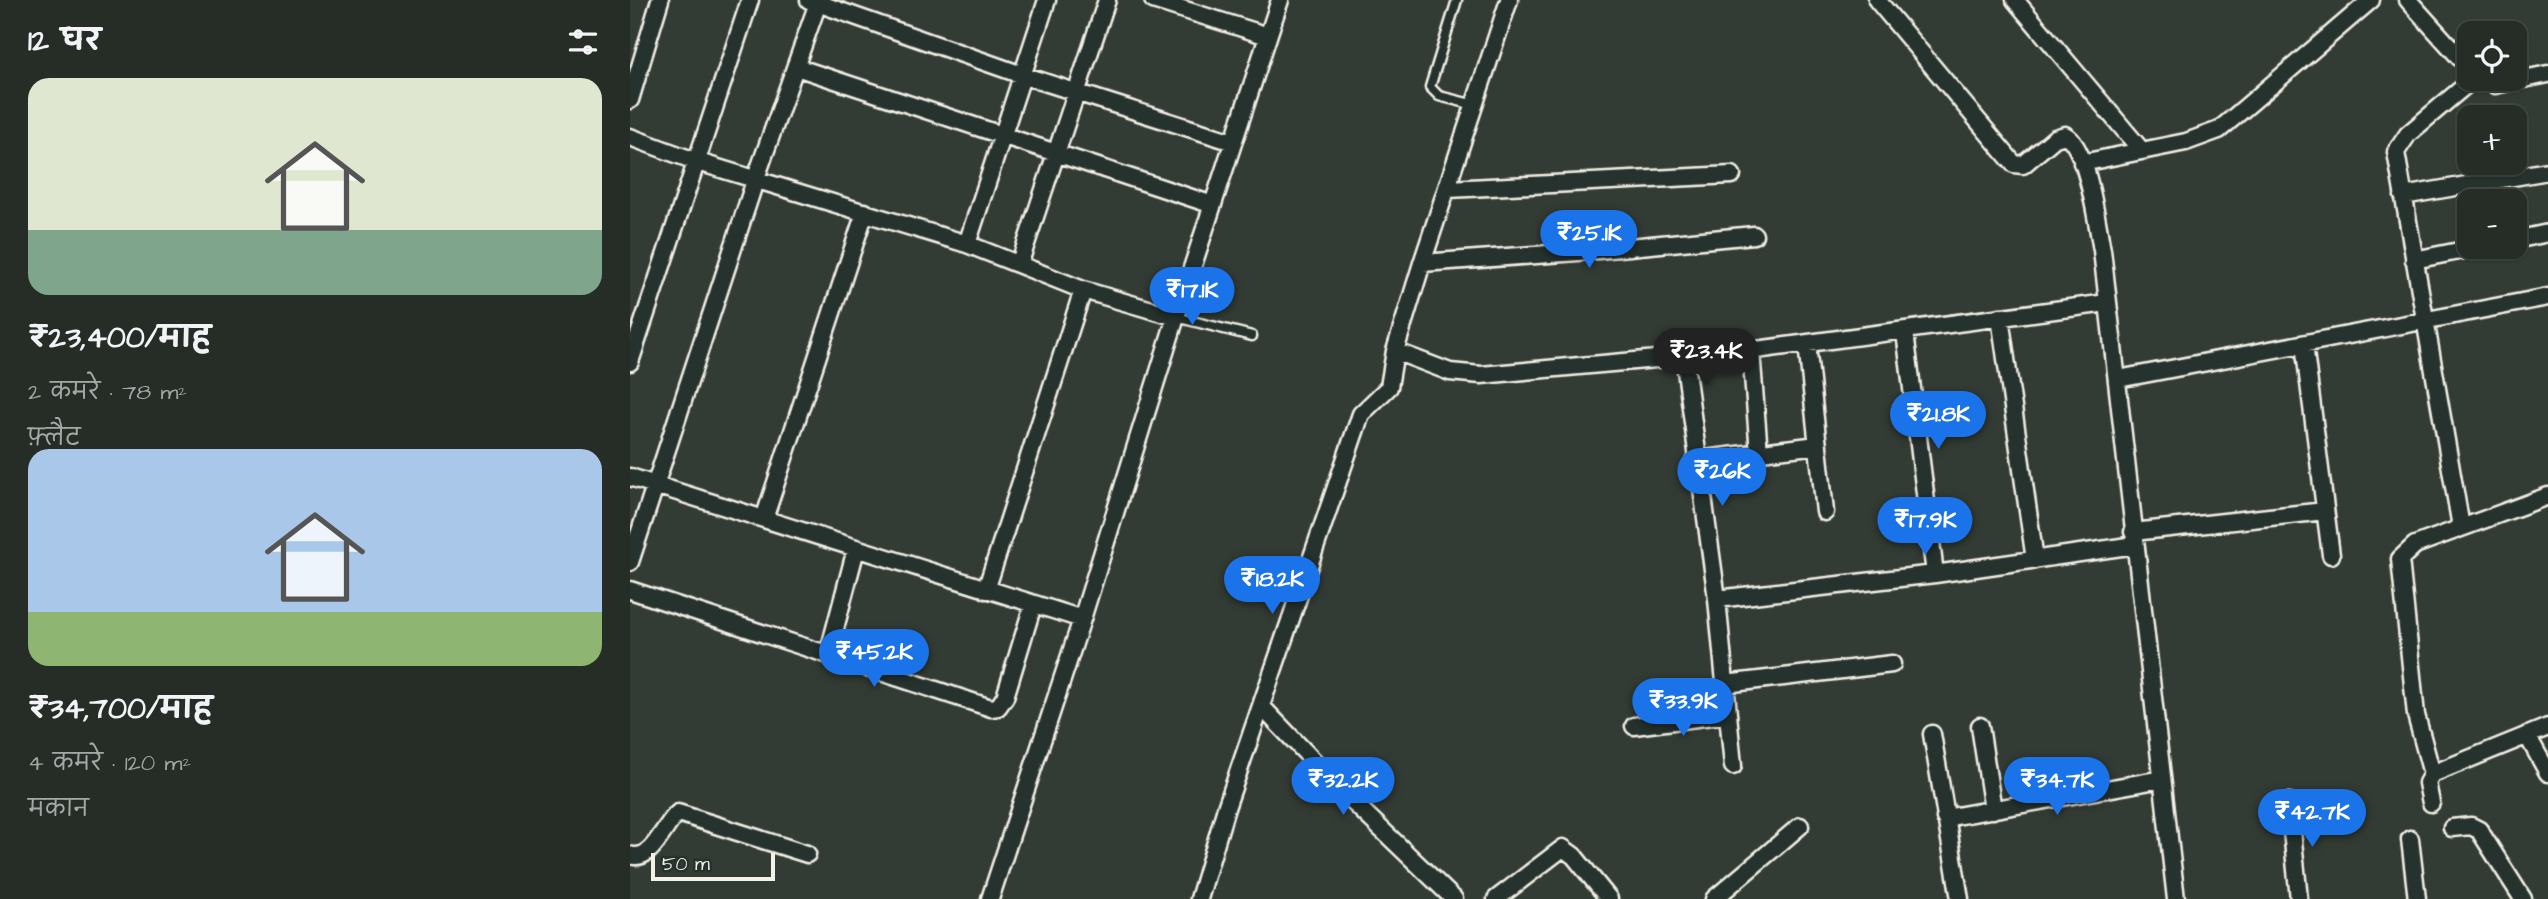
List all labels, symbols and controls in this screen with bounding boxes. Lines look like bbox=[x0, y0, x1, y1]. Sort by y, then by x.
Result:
text: 12 घर bbox=[28, 20, 101, 62]
map controls bbox=[2457, 21, 2527, 259]
button: locate bbox=[2457, 21, 2527, 91]
icon: filters bbox=[564, 23, 602, 61]
button: + bbox=[2457, 105, 2527, 175]
icon: home bbox=[252, 123, 378, 249]
button: − bbox=[2457, 189, 2527, 259]
pin: ₹25.1K bbox=[1532, 210, 1646, 270]
text: ₹25.1K bbox=[1556, 217, 1622, 249]
pin: ₹17.1K bbox=[1135, 268, 1249, 327]
text: ₹17.1K bbox=[1166, 274, 1218, 306]
text: ₹23,400/माह bbox=[28, 317, 211, 359]
pin: ₹23.4K bbox=[1649, 328, 1763, 388]
text: ₹23.4K bbox=[1669, 335, 1743, 367]
text: 2 कमरे · 78 m² bbox=[28, 376, 187, 408]
pin: ₹21.8K bbox=[1881, 392, 1995, 451]
text: ₹21.8K bbox=[1906, 398, 1970, 430]
text: फ़्लैट bbox=[28, 422, 80, 454]
pin: ₹26K bbox=[1681, 448, 1763, 508]
text: ₹26K bbox=[1693, 455, 1751, 487]
icon: home bbox=[252, 494, 378, 620]
pin: ₹17.9K bbox=[1868, 498, 1982, 557]
text: ₹17.9K bbox=[1893, 504, 1957, 536]
pin: ₹18.2K bbox=[1215, 556, 1329, 616]
text: ₹18.2K bbox=[1240, 563, 1304, 595]
pin: ₹45.2K bbox=[817, 630, 931, 689]
text: ₹45.2K bbox=[835, 636, 913, 668]
pin: ₹33.9K bbox=[1626, 678, 1740, 738]
text: ₹33.9K bbox=[1648, 685, 1718, 717]
text: ₹34,700/माह bbox=[28, 688, 212, 730]
text: 4 कमरे · 120 m² bbox=[28, 747, 191, 779]
pin: ₹32.2K bbox=[1286, 758, 1400, 817]
pin: ₹34.7K bbox=[2000, 758, 2114, 817]
text: ₹32.2K bbox=[1308, 764, 1378, 796]
text: ₹34.7K bbox=[2020, 764, 2094, 796]
pin: ₹42.7K bbox=[2255, 790, 2369, 849]
text: मकान bbox=[28, 793, 89, 825]
text: ₹42.7K bbox=[2274, 796, 2350, 828]
scale bar bbox=[651, 850, 775, 882]
text: 50 m bbox=[662, 851, 710, 878]

